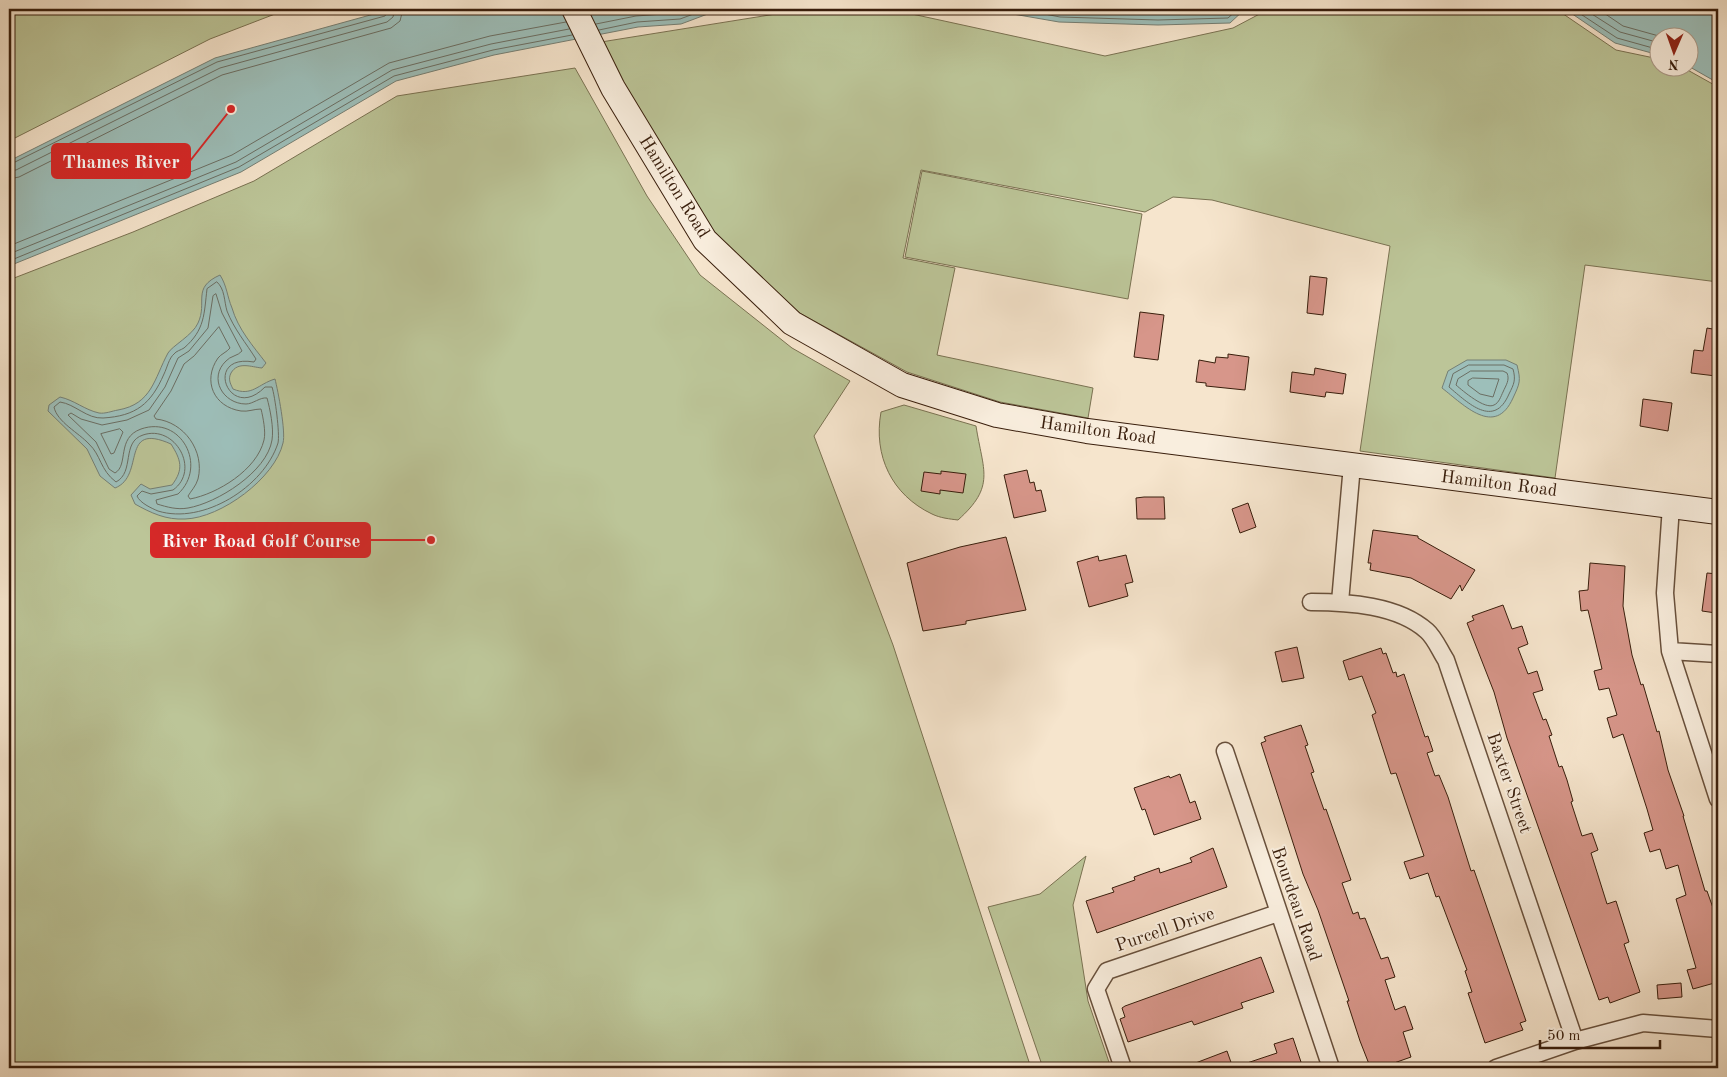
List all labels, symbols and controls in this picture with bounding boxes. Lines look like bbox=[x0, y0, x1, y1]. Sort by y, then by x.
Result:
north arrow bbox=[1650, 28, 1700, 78]
text: N bbox=[1668, 57, 1679, 71]
street label: Hamilton Road bbox=[635, 133, 713, 241]
callout: Thames River bbox=[52, 144, 190, 178]
text: Thames River bbox=[62, 154, 180, 173]
street label: Hamilton Road bbox=[1039, 414, 1157, 448]
street label: Hamilton Road bbox=[1440, 468, 1558, 500]
callout: River Road Golf Course bbox=[151, 523, 370, 557]
text: River Road Golf Course bbox=[162, 533, 360, 552]
street label: Baxter Street bbox=[1483, 730, 1535, 836]
street label: Bourdeau Road bbox=[1268, 844, 1324, 964]
street label: Purcell Drive bbox=[1113, 905, 1217, 955]
scale bar bbox=[1540, 1017, 1660, 1049]
text: 50 m bbox=[1547, 1029, 1581, 1044]

